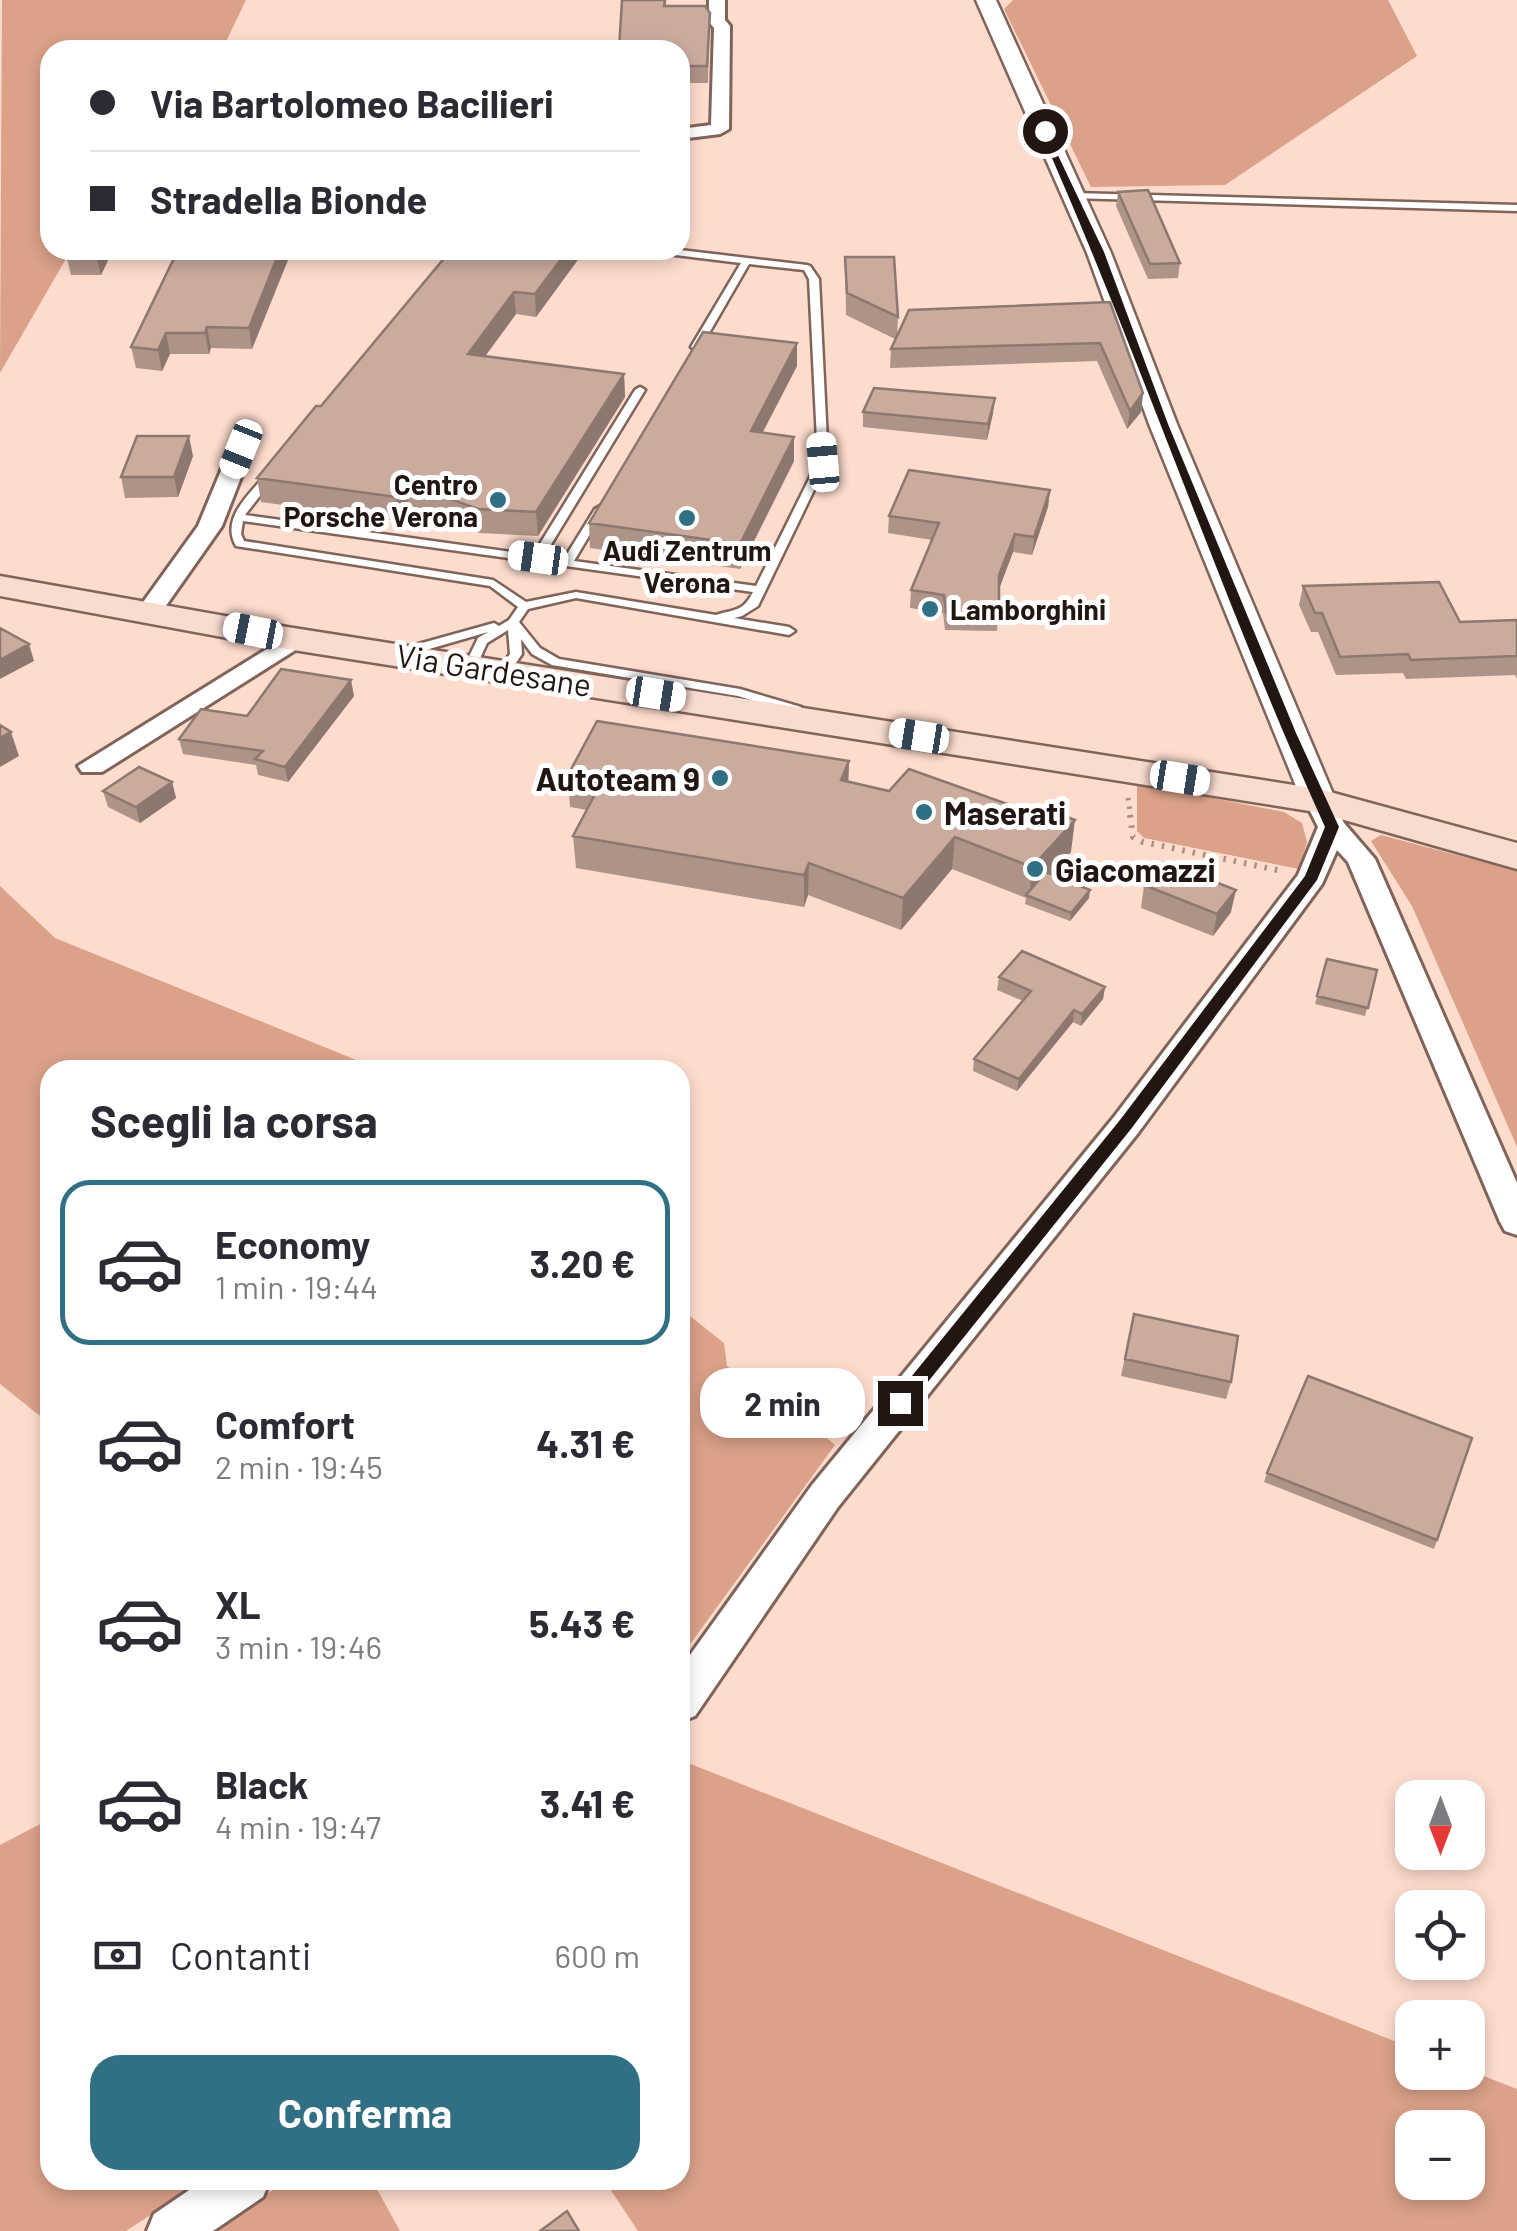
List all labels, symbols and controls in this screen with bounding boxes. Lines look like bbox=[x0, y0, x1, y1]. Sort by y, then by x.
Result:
text: Via Bartolomeo Bacilieri bbox=[150, 80, 554, 126]
route start bbox=[1023, 109, 1068, 154]
text: Stradella Bionde bbox=[150, 176, 427, 222]
car bbox=[216, 416, 266, 482]
car bbox=[805, 431, 841, 493]
place label: Centro Porsche Verona bbox=[284, 467, 478, 533]
marker: Centro Porsche Verona bbox=[487, 489, 509, 511]
marker: Audi Zentrum Verona bbox=[676, 507, 698, 529]
place label: Audi Zentrum Verona bbox=[603, 533, 771, 599]
car bbox=[506, 539, 570, 577]
place label: Lamborghini bbox=[950, 592, 1106, 626]
marker: Lamborghini bbox=[919, 598, 941, 620]
car bbox=[221, 611, 285, 651]
street label: Via Gardesane bbox=[394, 635, 594, 703]
car bbox=[624, 674, 688, 714]
car bbox=[887, 716, 951, 756]
car bbox=[1148, 758, 1212, 798]
place label: Autoteam 9 bbox=[536, 759, 700, 797]
marker: Autoteam 9 bbox=[709, 767, 731, 789]
place label: Maserati bbox=[944, 793, 1066, 831]
marker: Maserati bbox=[913, 801, 935, 823]
place label: Giacomazzi bbox=[1055, 850, 1216, 888]
marker: Giacomazzi bbox=[1024, 858, 1046, 880]
text: Scegli la corsa bbox=[90, 1093, 378, 1147]
icon: car bbox=[95, 1218, 185, 1308]
text: Economy bbox=[215, 1221, 370, 1267]
text: 3.20 € bbox=[530, 1240, 635, 1286]
text: 1 min · 19:44 bbox=[215, 1267, 378, 1305]
callout: 2 min bbox=[700, 1368, 865, 1438]
route end bbox=[878, 1381, 923, 1426]
text: 2 min bbox=[744, 1384, 821, 1422]
icon: car bbox=[95, 1398, 185, 1488]
text: Comfort bbox=[215, 1401, 355, 1447]
text: 4.31 € bbox=[536, 1420, 635, 1466]
text: 2 min · 19:45 bbox=[215, 1447, 383, 1485]
icon: car bbox=[95, 1578, 185, 1668]
text: XL bbox=[215, 1581, 261, 1627]
text: 5.43 € bbox=[529, 1600, 635, 1646]
text: 3 min · 19:46 bbox=[215, 1627, 382, 1665]
icon: car bbox=[95, 1758, 185, 1848]
text: Black bbox=[215, 1761, 309, 1807]
text: 3.41 € bbox=[540, 1780, 635, 1826]
north arrow bbox=[1395, 1780, 1485, 1870]
map controls bbox=[1395, 1780, 1485, 2200]
text: 4 min · 19:47 bbox=[215, 1807, 381, 1845]
button: locate bbox=[1395, 1890, 1485, 1980]
icon: cash bbox=[90, 1928, 145, 1983]
text: Contanti bbox=[170, 1932, 311, 1978]
text: 600 m bbox=[554, 1936, 640, 1974]
button: + bbox=[1395, 2000, 1485, 2090]
button: Conferma bbox=[90, 2055, 640, 2170]
button: − bbox=[1395, 2110, 1485, 2200]

